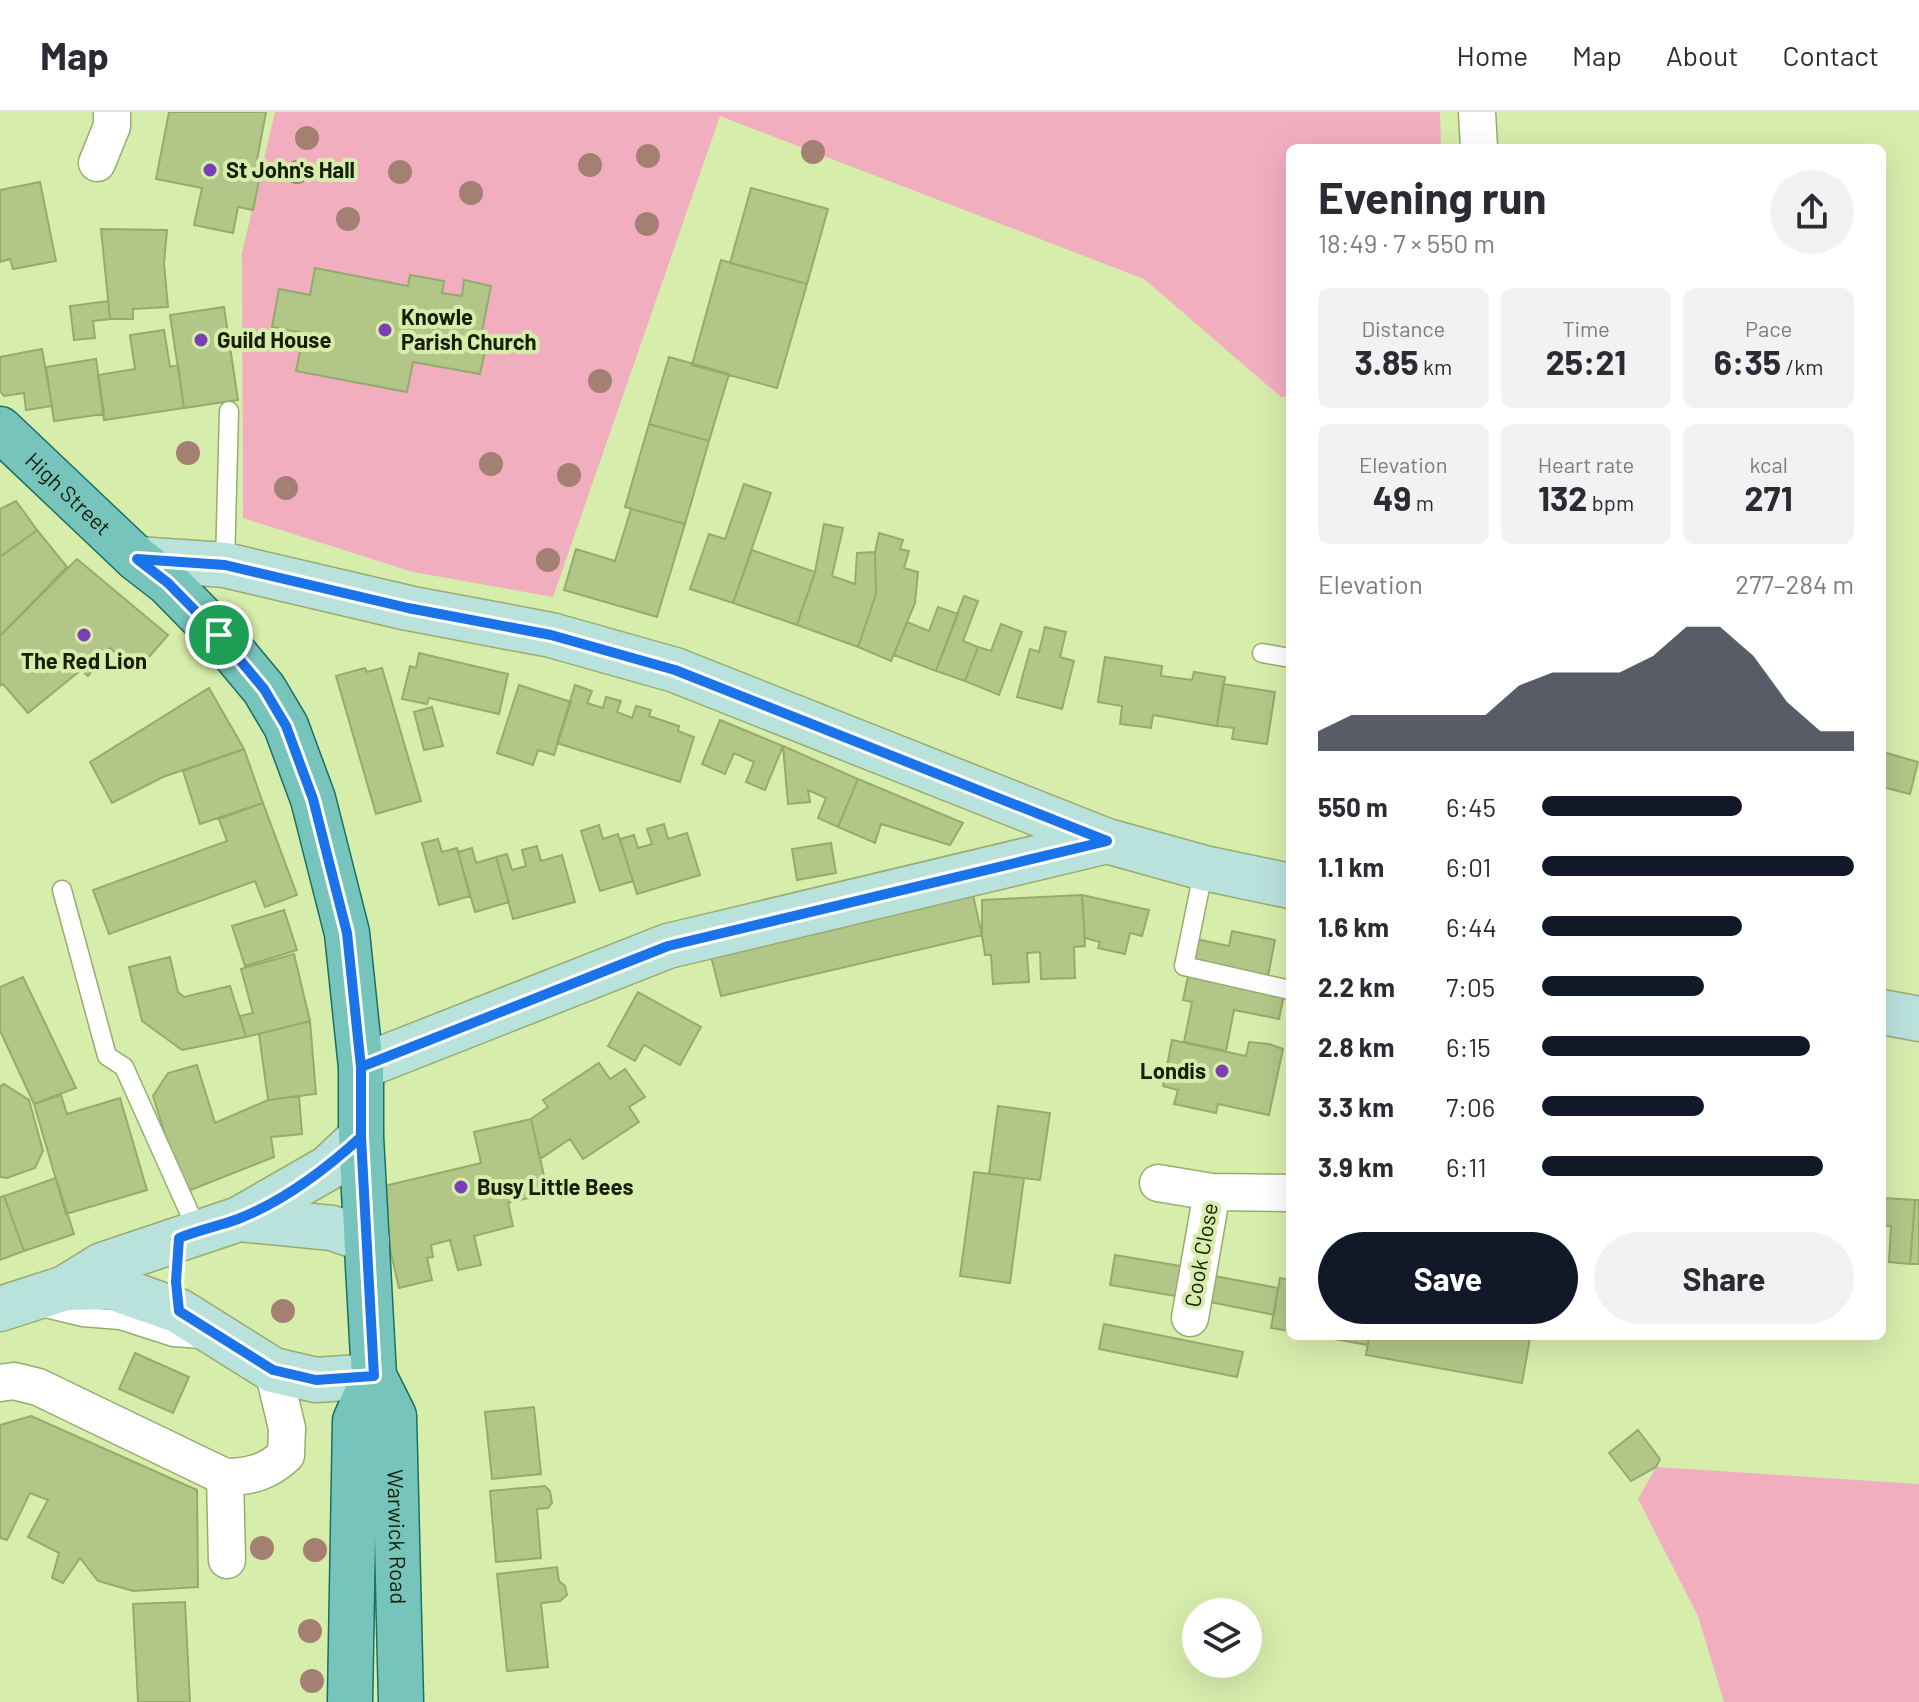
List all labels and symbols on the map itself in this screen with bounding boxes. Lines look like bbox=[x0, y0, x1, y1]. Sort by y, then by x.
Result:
place label: St John's Hall bbox=[226, 156, 355, 182]
marker: St John's Hall bbox=[201, 161, 219, 179]
place label: Knowle Parish Church bbox=[401, 303, 537, 354]
marker: Knowle Parish Church bbox=[376, 321, 394, 339]
place label: Guild House bbox=[217, 326, 331, 352]
marker: Guild House bbox=[192, 331, 210, 349]
street label: High Street bbox=[21, 446, 117, 540]
pin bbox=[185, 601, 253, 669]
marker: The Red Lion bbox=[75, 626, 93, 644]
place label: The Red Lion bbox=[21, 647, 147, 673]
place label: Londis bbox=[1140, 1057, 1206, 1083]
marker: Londis bbox=[1213, 1062, 1231, 1080]
place label: Busy Little Bees bbox=[477, 1173, 634, 1199]
marker: Busy Little Bees bbox=[452, 1178, 470, 1196]
street label: Cook Close bbox=[1178, 1201, 1222, 1309]
street label: Warwick Road bbox=[383, 1469, 413, 1605]

